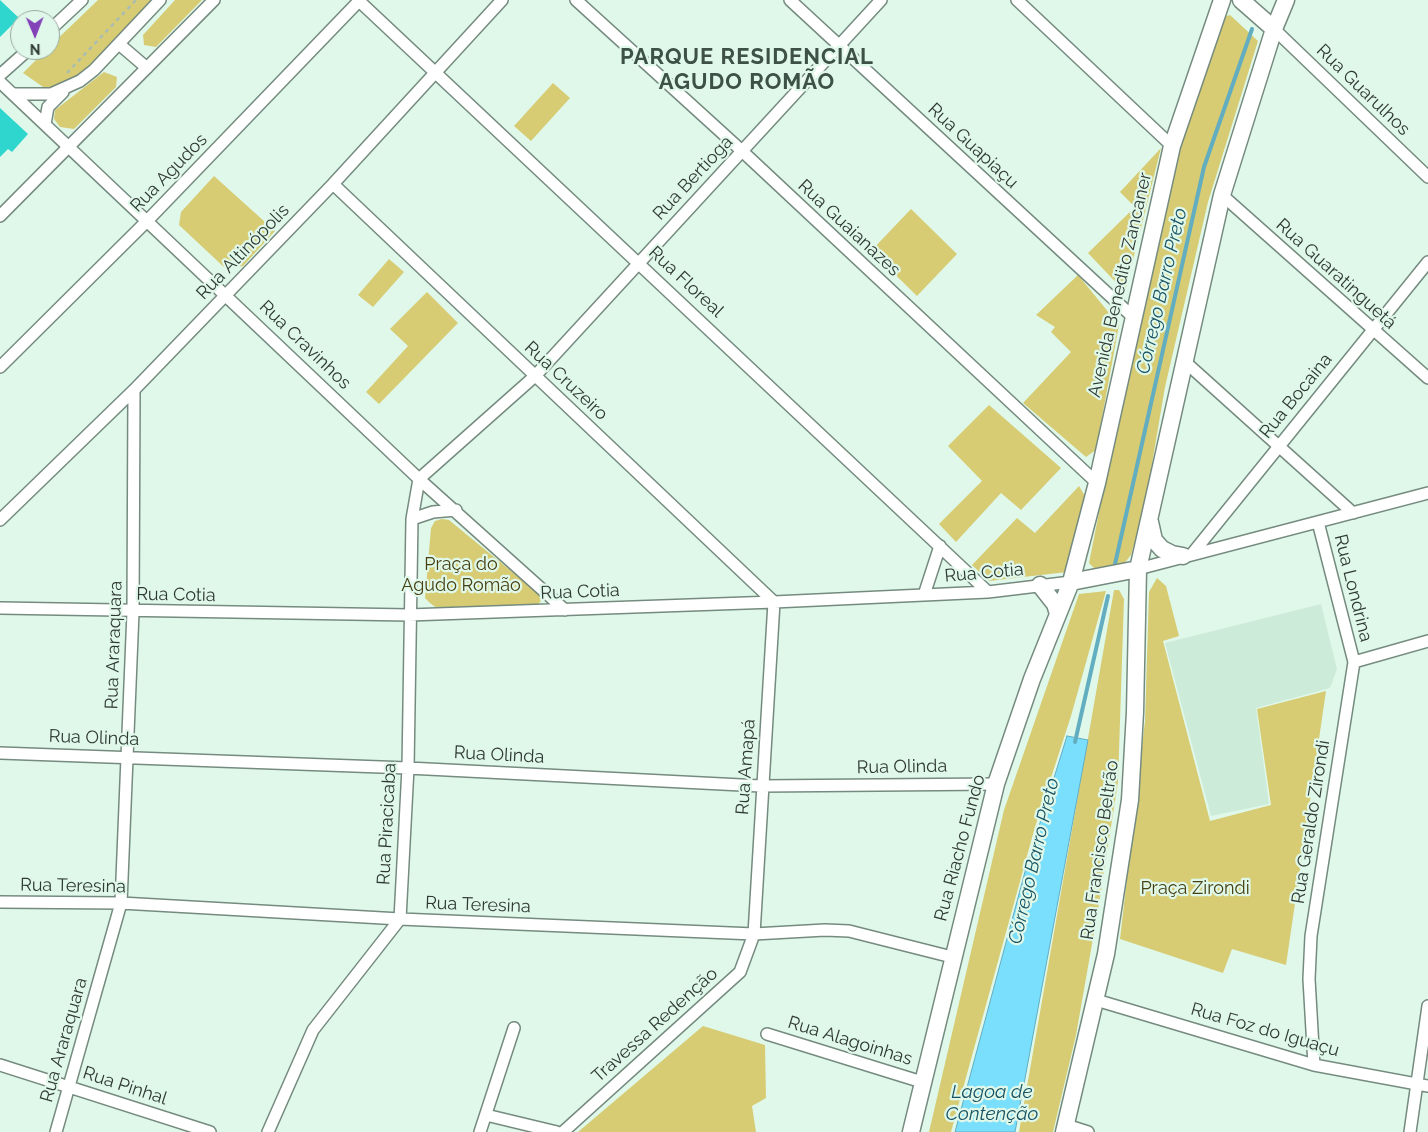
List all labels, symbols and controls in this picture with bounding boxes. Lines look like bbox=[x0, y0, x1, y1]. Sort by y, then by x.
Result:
north arrow bbox=[10, 10, 60, 60]
street label: Rua Guarulhos bbox=[1312, 40, 1414, 140]
text: N bbox=[30, 41, 41, 57]
district label: PARQUE RESIDENCIAL AGUDO ROMÃO bbox=[618, 44, 876, 96]
street label: Rua Guapiaçu bbox=[923, 99, 1023, 193]
street label: Rua Agudos bbox=[126, 129, 212, 217]
street label: Rua Bertioga bbox=[649, 131, 737, 225]
street label: Avenida Benedito Zancaner bbox=[1084, 171, 1156, 399]
street label: Rua Guaianazes bbox=[793, 175, 905, 281]
street label: Rua Altinópolis bbox=[192, 200, 294, 304]
water label: Córrego Barro Preto bbox=[1132, 206, 1192, 376]
street label: Rua Guaratinguetá bbox=[1271, 214, 1401, 334]
street label: Rua Floreal bbox=[644, 242, 728, 322]
street label: Rua Cravinhos bbox=[255, 296, 355, 394]
street label: Rua Cruzeiro bbox=[520, 337, 612, 425]
street label: Rua Bocaina bbox=[1255, 349, 1337, 443]
street label: Rua Londrina bbox=[1329, 532, 1377, 644]
park label: Praça do Agudo Romão bbox=[401, 554, 521, 596]
street label: Rua Cotia bbox=[944, 559, 1024, 587]
street label: Rua Araraquara bbox=[101, 580, 127, 710]
street label: Rua Cotia bbox=[540, 580, 620, 604]
street label: Rua Cotia bbox=[136, 584, 216, 606]
street label: Rua Amapá bbox=[732, 718, 760, 816]
street label: Rua Olinda bbox=[48, 726, 140, 750]
street label: Rua Geraldo Zirondi bbox=[1287, 739, 1335, 905]
street label: Rua Olinda bbox=[453, 742, 545, 768]
street label: Rua Olinda bbox=[857, 755, 947, 779]
street label: Rua Francisco Beltrão bbox=[1077, 759, 1123, 941]
street label: Rua Piracicaba bbox=[373, 762, 401, 886]
street label: Rua Riacho Fundo bbox=[930, 772, 990, 924]
water label: Córrego Barro Preto bbox=[1004, 776, 1064, 946]
street label: Rua Teresina bbox=[20, 874, 126, 898]
park label: Praça Zirondi bbox=[1140, 878, 1250, 900]
street label: Rua Teresina bbox=[425, 892, 531, 918]
street label: Travessa Redenção bbox=[588, 963, 722, 1087]
street label: Rua Araraquara bbox=[36, 975, 92, 1105]
street label: Rua Foz do Iguaçu bbox=[1188, 998, 1342, 1062]
street label: Rua Alagoinhas bbox=[785, 1012, 915, 1070]
street label: Rua Pinhal bbox=[80, 1062, 170, 1110]
water label: Lagoa de Contenção bbox=[946, 1081, 1038, 1125]

